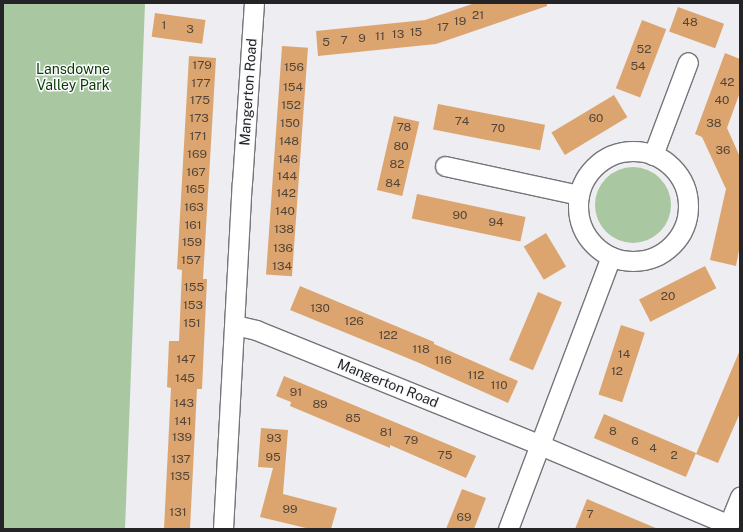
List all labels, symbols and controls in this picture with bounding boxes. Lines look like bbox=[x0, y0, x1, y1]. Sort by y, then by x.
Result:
house number: 21 bbox=[472, 9, 484, 23]
house number: 19 bbox=[454, 15, 466, 29]
house number: 48 bbox=[682, 16, 698, 30]
house number: 1 bbox=[162, 19, 166, 33]
house number: 17 bbox=[437, 21, 449, 35]
house number: 3 bbox=[186, 23, 194, 37]
house number: 15 bbox=[410, 26, 422, 40]
house number: 13 bbox=[392, 28, 404, 42]
house number: 11 bbox=[375, 30, 385, 44]
house number: 9 bbox=[358, 32, 366, 46]
house number: 7 bbox=[340, 34, 348, 48]
house number: 5 bbox=[322, 36, 330, 50]
street label: Mangerton Road bbox=[236, 38, 260, 146]
house number: 52 bbox=[637, 43, 651, 57]
house number: 179 bbox=[192, 59, 212, 73]
house number: 54 bbox=[630, 60, 646, 74]
park label: Lansdowne Valley Park bbox=[36, 61, 110, 94]
house number: 156 bbox=[284, 61, 304, 75]
house number: 42 bbox=[720, 76, 734, 90]
house number: 177 bbox=[191, 77, 211, 91]
house number: 154 bbox=[283, 81, 303, 95]
house number: 175 bbox=[190, 94, 210, 108]
house number: 40 bbox=[715, 94, 729, 108]
house number: 152 bbox=[281, 99, 301, 113]
house number: 173 bbox=[189, 112, 209, 126]
house number: 60 bbox=[589, 112, 603, 126]
house number: 74 bbox=[455, 115, 469, 129]
house number: 150 bbox=[280, 117, 300, 131]
house number: 38 bbox=[706, 117, 722, 131]
house number: 78 bbox=[397, 121, 411, 135]
house number: 70 bbox=[491, 122, 505, 136]
house number: 171 bbox=[189, 130, 207, 144]
house number: 148 bbox=[279, 135, 299, 149]
house number: 80 bbox=[393, 140, 409, 154]
house number: 36 bbox=[716, 144, 730, 158]
house number: 169 bbox=[187, 148, 207, 162]
house number: 146 bbox=[278, 153, 298, 167]
house number: 82 bbox=[390, 158, 404, 172]
house number: 167 bbox=[186, 166, 206, 180]
house number: 144 bbox=[277, 170, 297, 184]
house number: 84 bbox=[385, 177, 401, 191]
house number: 165 bbox=[185, 183, 205, 197]
house number: 142 bbox=[276, 187, 296, 201]
house number: 163 bbox=[184, 201, 204, 215]
house number: 140 bbox=[275, 205, 295, 219]
house number: 90 bbox=[453, 209, 467, 223]
house number: 94 bbox=[488, 216, 504, 230]
house number: 161 bbox=[184, 219, 202, 233]
house number: 138 bbox=[274, 223, 294, 237]
house number: 159 bbox=[182, 236, 202, 250]
house number: 136 bbox=[273, 242, 293, 256]
house number: 157 bbox=[181, 254, 201, 268]
house number: 134 bbox=[272, 260, 292, 274]
house number: 155 bbox=[184, 281, 204, 295]
house number: 20 bbox=[661, 290, 675, 304]
house number: 153 bbox=[183, 299, 203, 313]
house number: 130 bbox=[310, 302, 330, 316]
house number: 126 bbox=[344, 315, 364, 329]
house number: 151 bbox=[183, 317, 201, 331]
house number: 122 bbox=[378, 329, 398, 343]
house number: 118 bbox=[412, 343, 430, 357]
house number: 14 bbox=[618, 348, 630, 362]
house number: 147 bbox=[176, 353, 196, 367]
house number: 116 bbox=[434, 354, 452, 368]
street label: Mangerton Road bbox=[335, 355, 441, 411]
house number: 12 bbox=[611, 365, 623, 379]
house number: 112 bbox=[468, 369, 484, 383]
house number: 145 bbox=[175, 372, 195, 386]
house number: 110 bbox=[490, 379, 508, 393]
house number: 91 bbox=[290, 386, 302, 400]
house number: 143 bbox=[174, 397, 194, 411]
house number: 89 bbox=[312, 398, 328, 412]
house number: 85 bbox=[345, 412, 361, 426]
house number: 141 bbox=[174, 415, 192, 429]
house number: 8 bbox=[609, 425, 617, 439]
house number: 81 bbox=[380, 426, 392, 440]
house number: 139 bbox=[172, 431, 192, 445]
house number: 93 bbox=[267, 432, 281, 446]
house number: 79 bbox=[404, 434, 418, 448]
house number: 6 bbox=[631, 435, 639, 449]
house number: 4 bbox=[649, 442, 657, 456]
house number: 75 bbox=[438, 449, 452, 463]
house number: 2 bbox=[670, 449, 678, 463]
house number: 95 bbox=[265, 451, 281, 465]
house number: 137 bbox=[171, 453, 191, 467]
house number: 135 bbox=[170, 470, 190, 484]
house number: 99 bbox=[283, 503, 297, 517]
house number: 131 bbox=[169, 506, 187, 520]
house number: 7 bbox=[586, 508, 594, 522]
house number: 69 bbox=[457, 511, 471, 525]

